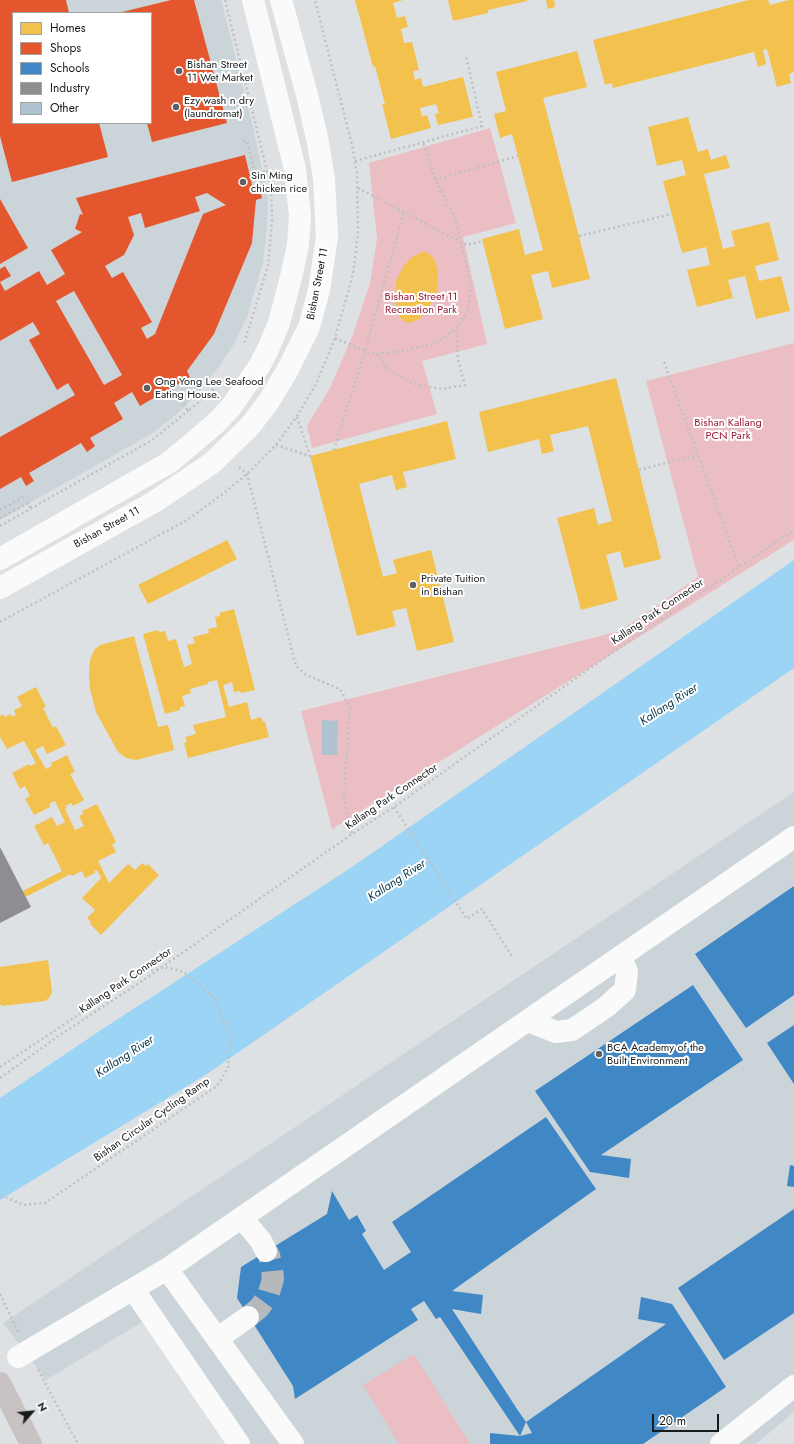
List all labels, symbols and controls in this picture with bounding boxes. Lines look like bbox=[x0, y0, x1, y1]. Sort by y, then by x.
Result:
legend bbox=[12, 12, 152, 124]
text: Homes bbox=[50, 19, 86, 37]
text: Shops bbox=[50, 39, 81, 57]
place label: Bishan Street 11 Wet Market bbox=[187, 58, 253, 84]
text: Schools bbox=[50, 59, 89, 77]
marker: Bishan Street 11 Wet Market bbox=[174, 66, 184, 76]
text: Industry bbox=[50, 79, 90, 97]
place label: Ezy wash n dry (laundromat) bbox=[184, 94, 254, 120]
text: Other bbox=[50, 99, 79, 117]
marker: Ezy wash n dry (laundromat) bbox=[171, 102, 181, 112]
place label: Sin Ming chicken rice bbox=[251, 169, 307, 195]
marker: Sin Ming chicken rice bbox=[238, 177, 248, 187]
street label: Bishan Street 11 bbox=[305, 247, 331, 321]
park label: Bishan Street 11 Recreation Park bbox=[384, 290, 458, 316]
place label: Ong Yong Lee Seafood Eating House. bbox=[155, 375, 263, 401]
marker: Ong Yong Lee Seafood Eating House. bbox=[142, 383, 152, 393]
park label: Bishan Kallang PCN Park bbox=[694, 416, 762, 442]
street label: Bishan Street 11 bbox=[72, 505, 142, 551]
place label: Private Tuition in Bishan bbox=[421, 572, 485, 598]
street label: Kallang Park Connector bbox=[609, 576, 707, 648]
marker: Private Tuition in Bishan bbox=[408, 580, 418, 590]
water label: Kallang River bbox=[637, 681, 701, 729]
street label: Kallang Park Connector bbox=[343, 761, 441, 833]
water label: Kallang River bbox=[365, 857, 429, 905]
street label: Kallang Park Connector bbox=[77, 945, 175, 1017]
water label: Kallang River bbox=[93, 1033, 157, 1081]
place label: BCA Academy of the Built Environment bbox=[607, 1041, 704, 1067]
marker: BCA Academy of the Built Environment bbox=[594, 1049, 604, 1059]
street label: Bishan Circular Cycling Ramp bbox=[92, 1075, 212, 1165]
north arrow bbox=[12, 1392, 52, 1432]
text: N bbox=[34, 1399, 52, 1414]
scale bar bbox=[654, 1406, 721, 1432]
text: 20 m bbox=[659, 1412, 686, 1430]

